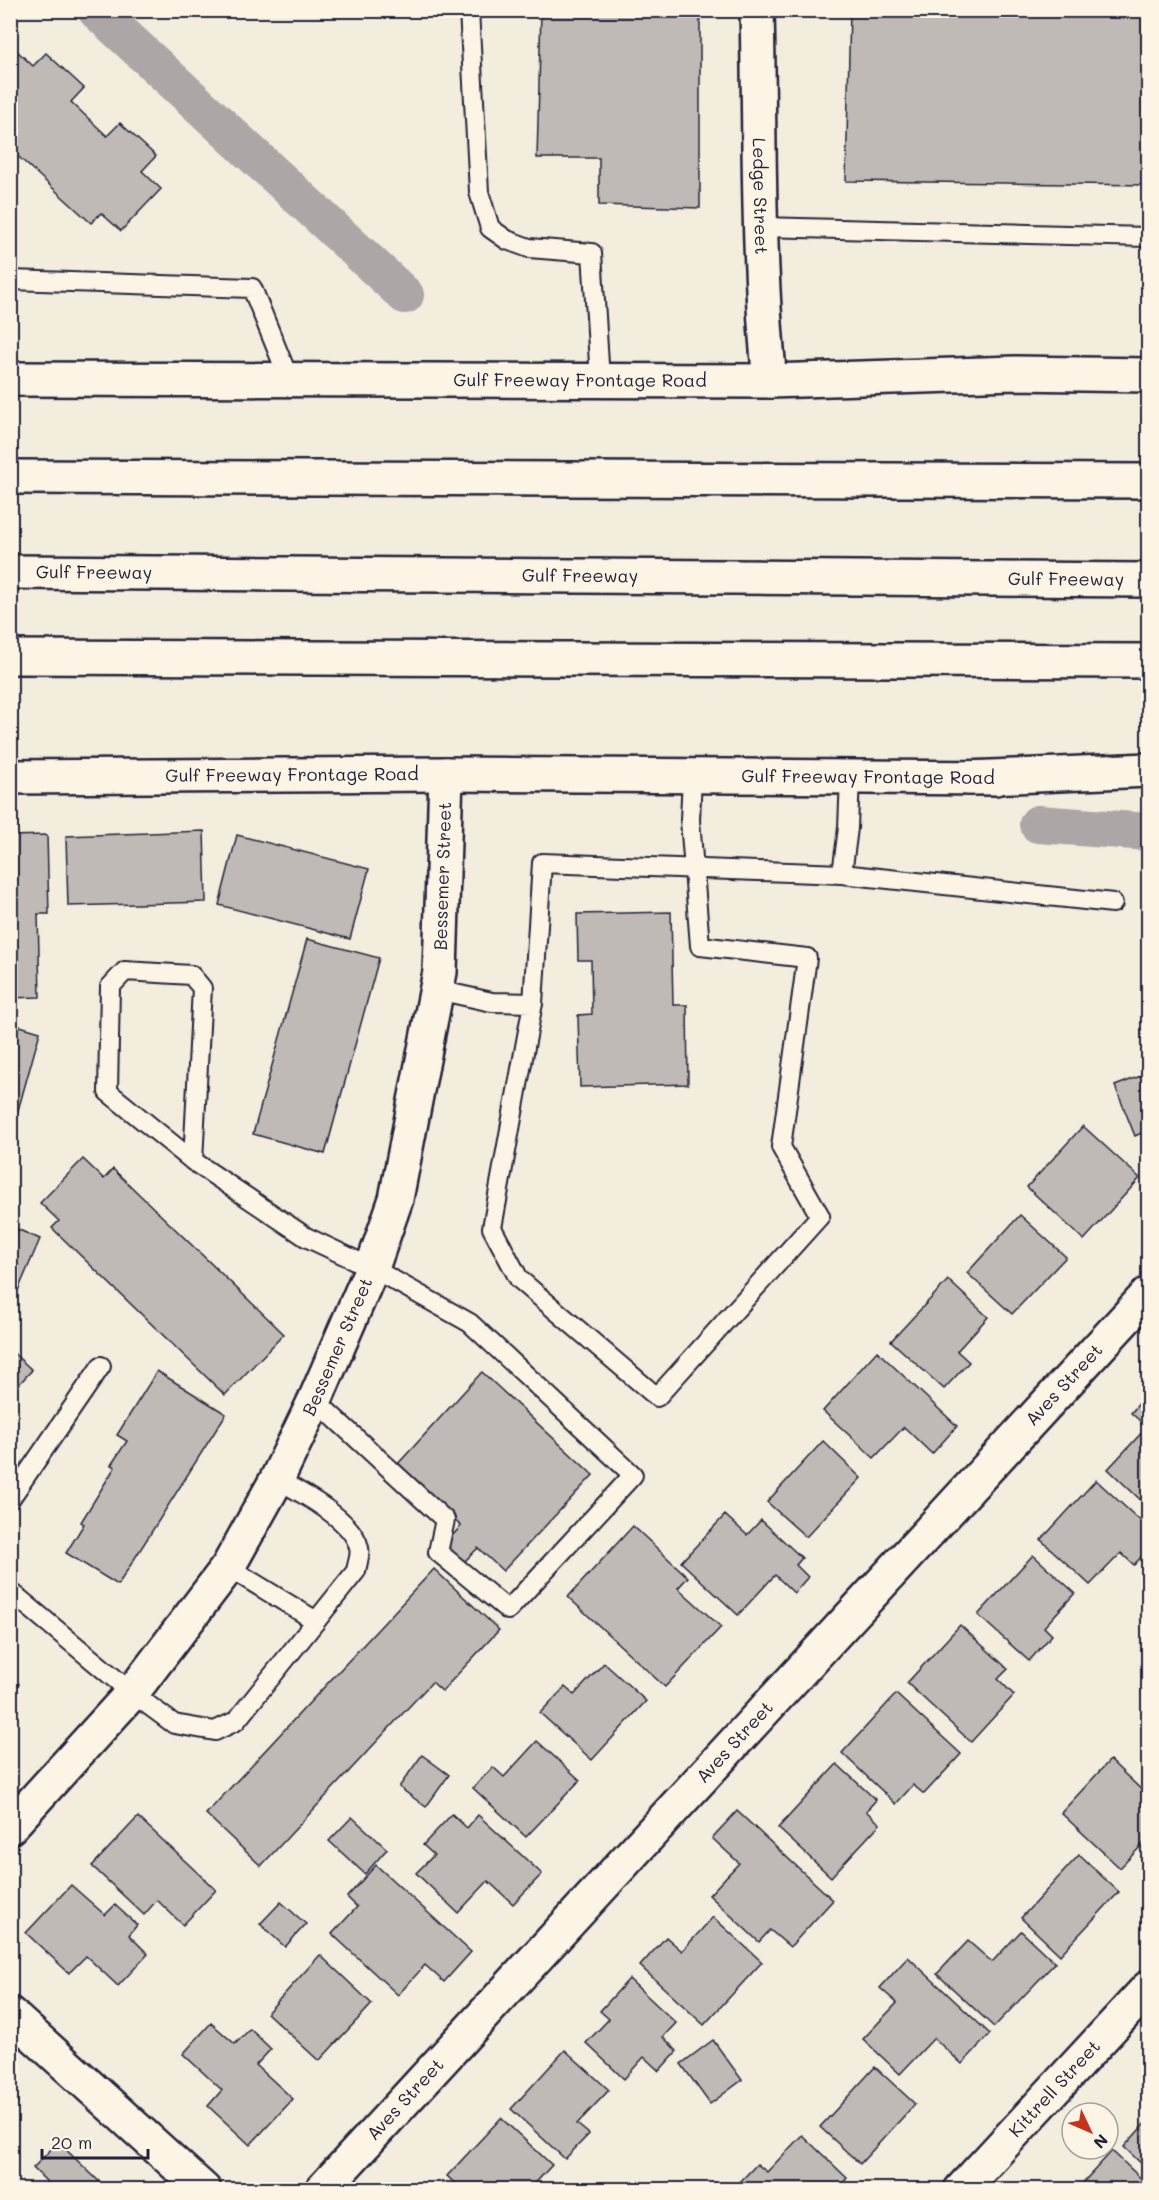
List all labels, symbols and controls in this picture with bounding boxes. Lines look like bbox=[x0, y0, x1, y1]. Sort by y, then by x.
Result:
street label: Ledge Street bbox=[748, 137, 774, 255]
street label: Gulf Freeway Frontage Road bbox=[453, 367, 707, 392]
street label: Gulf Freeway bbox=[36, 559, 152, 584]
street label: Gulf Freeway bbox=[522, 563, 638, 587]
street label: Gulf Freeway bbox=[1008, 566, 1124, 591]
street label: Gulf Freeway Frontage Road bbox=[165, 761, 419, 787]
street label: Gulf Freeway Frontage Road bbox=[741, 763, 995, 789]
street label: Bessemer Street bbox=[428, 801, 456, 951]
street label: Bessemer Street bbox=[296, 1273, 378, 1419]
street label: Aves Street bbox=[1020, 1338, 1107, 1430]
street label: Aves Street bbox=[690, 1695, 778, 1788]
street label: Kittrell Street bbox=[1003, 2034, 1105, 2142]
street label: Aves Street bbox=[361, 2053, 448, 2145]
north arrow bbox=[1060, 2101, 1120, 2161]
scale bar bbox=[42, 2122, 148, 2160]
text: 20 m bbox=[51, 2130, 92, 2154]
text: N bbox=[1089, 2130, 1113, 2153]

